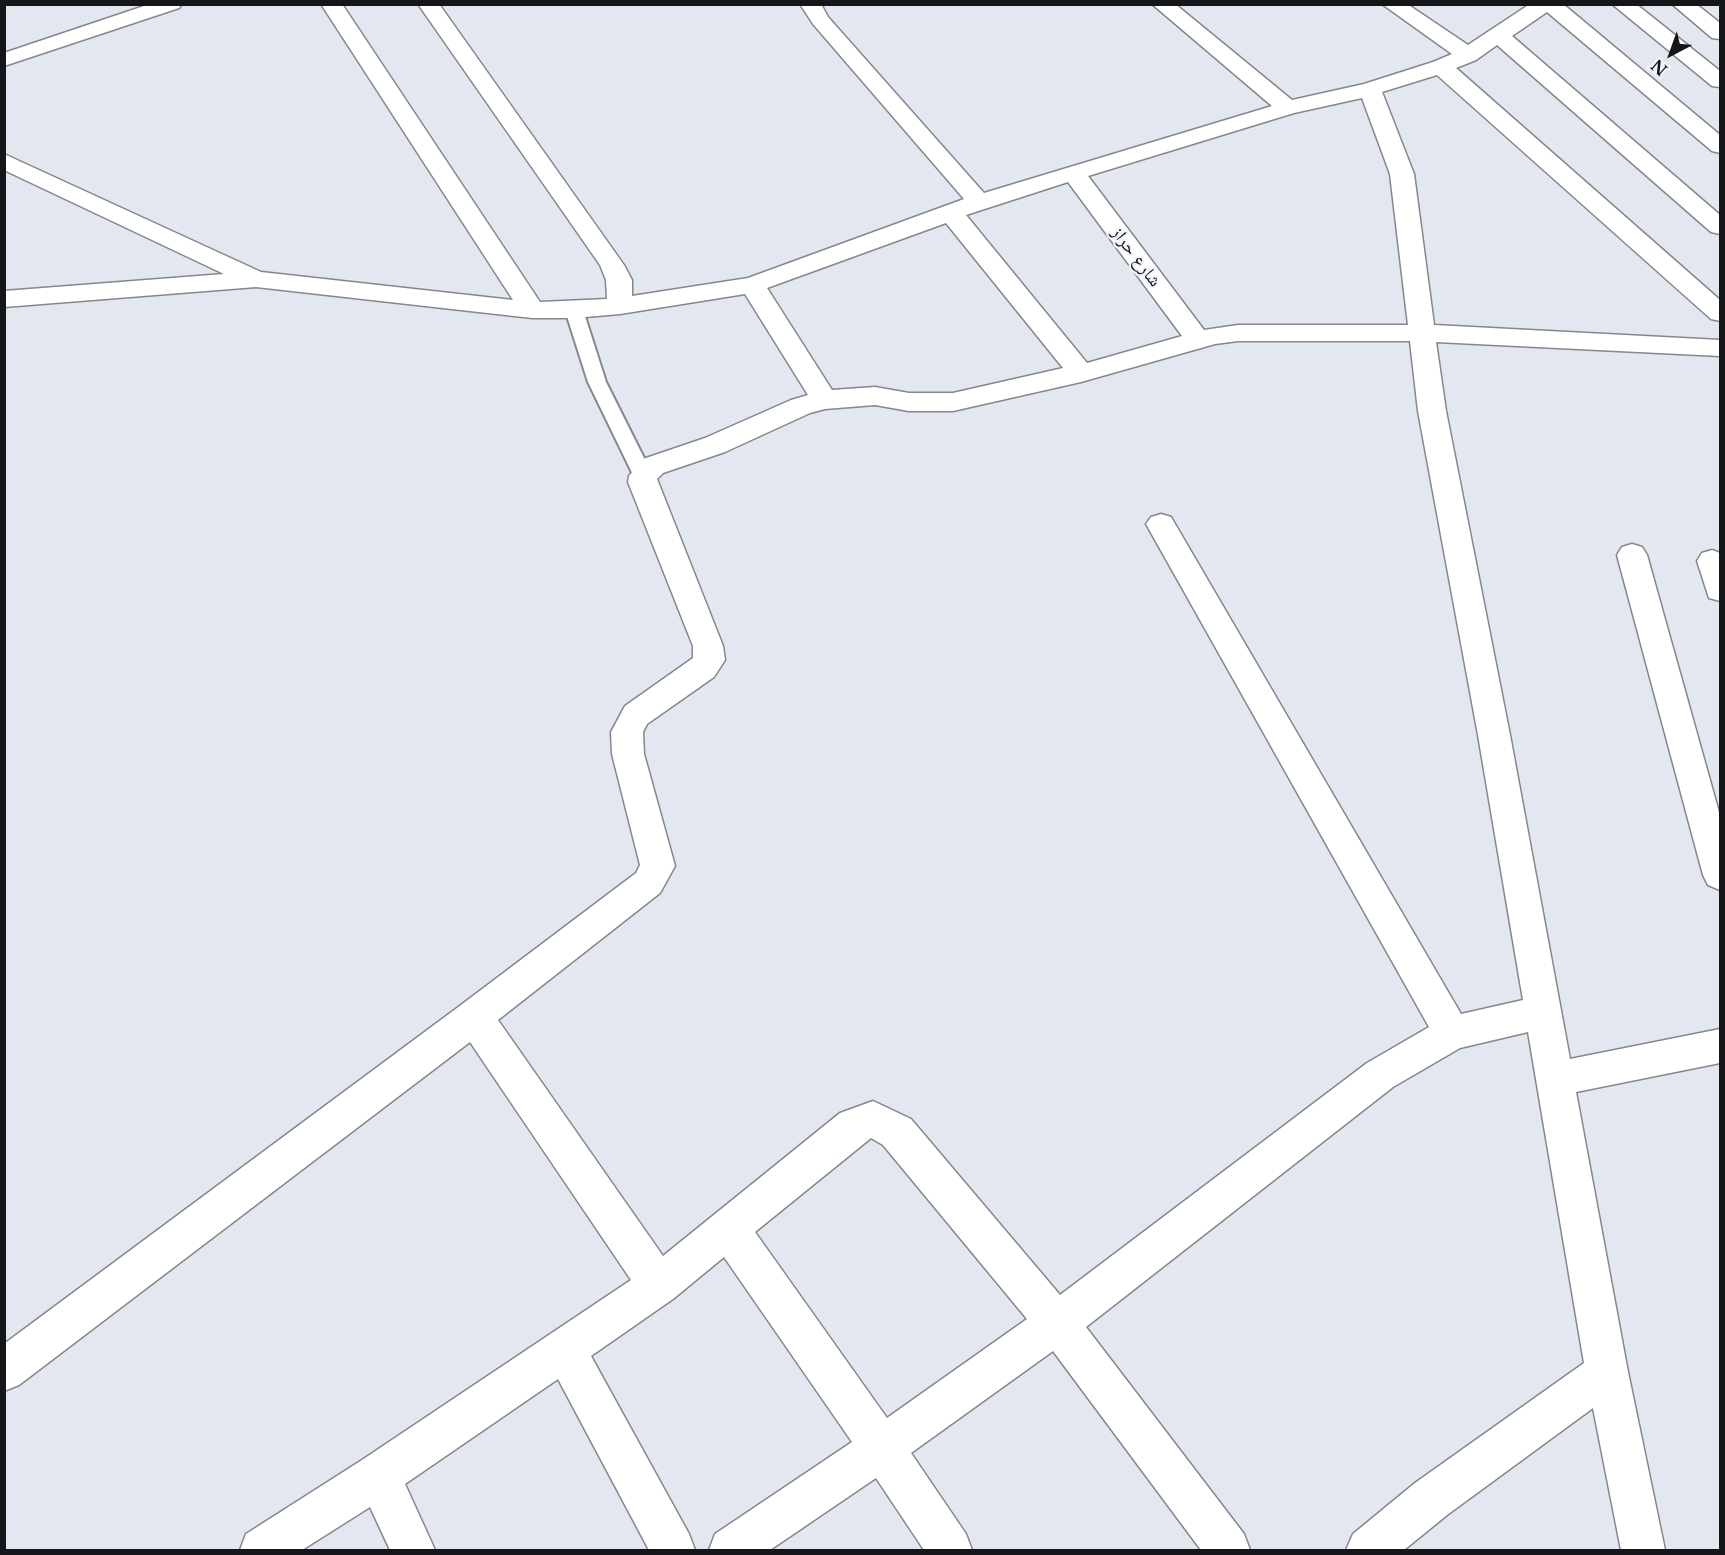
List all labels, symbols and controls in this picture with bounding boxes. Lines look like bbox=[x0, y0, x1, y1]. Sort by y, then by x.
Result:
north arrow bbox=[1641, 24, 1701, 84]
text: N bbox=[1647, 55, 1671, 80]
street label: شارع حراز bbox=[1107, 223, 1165, 291]

